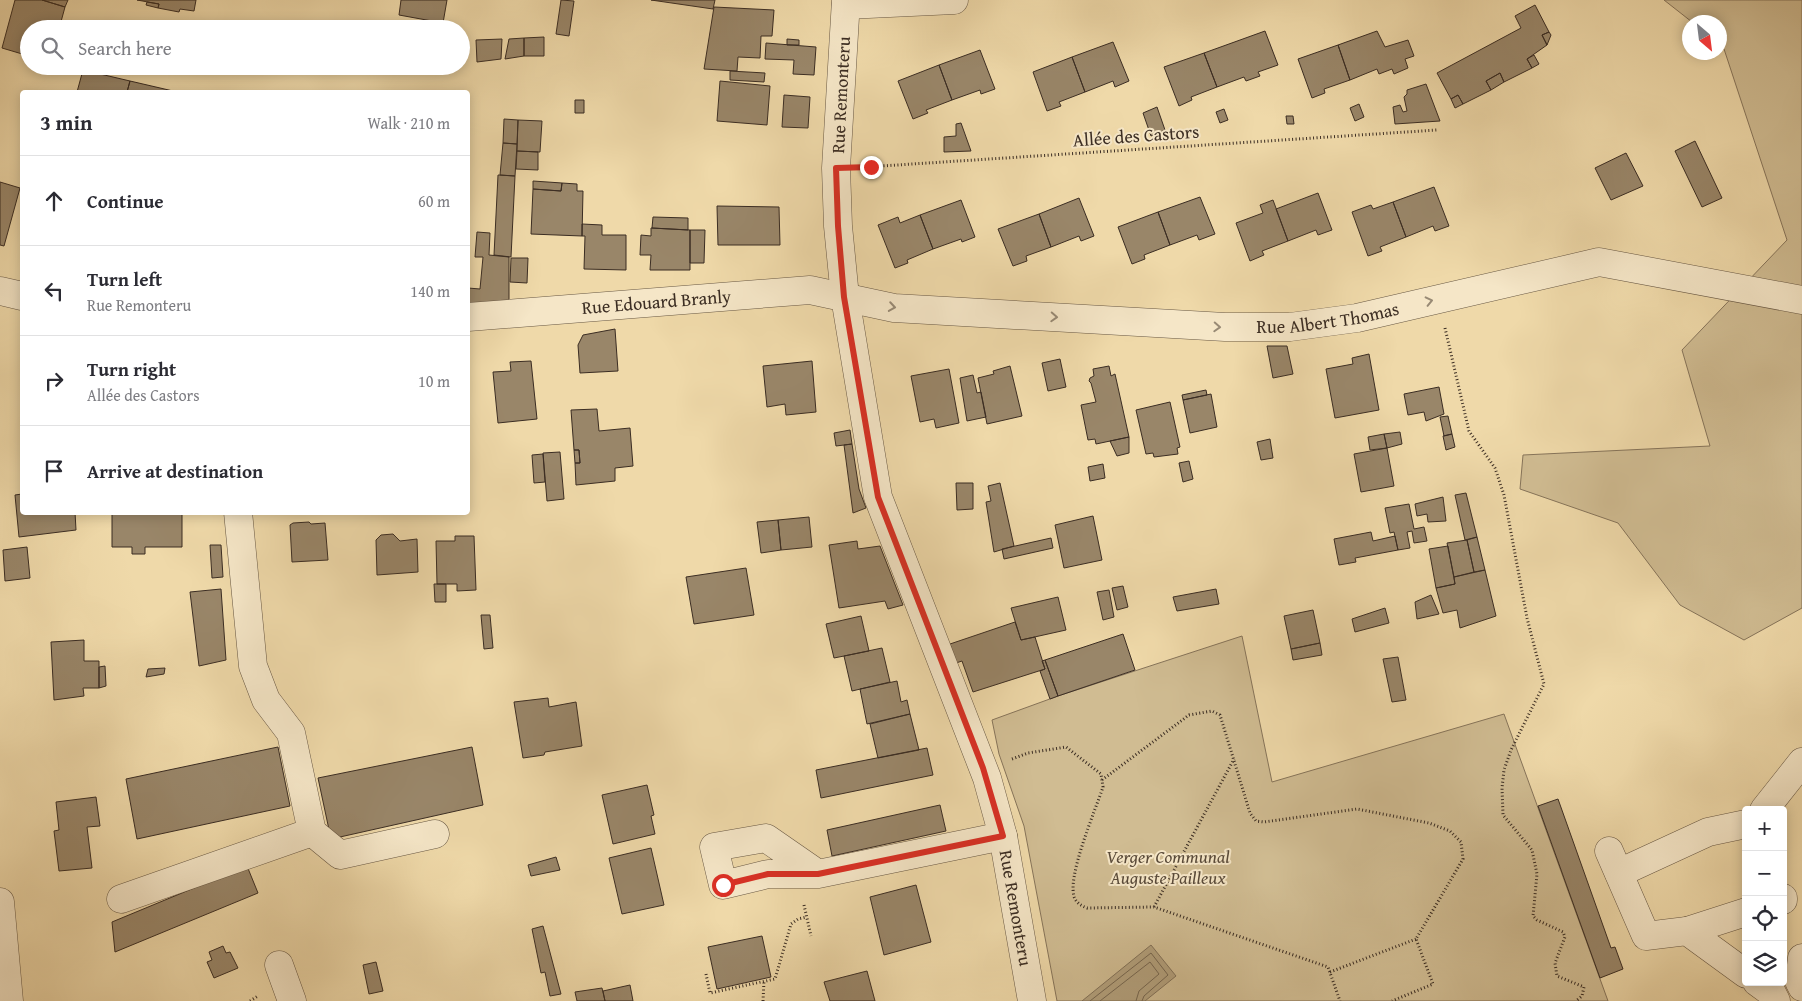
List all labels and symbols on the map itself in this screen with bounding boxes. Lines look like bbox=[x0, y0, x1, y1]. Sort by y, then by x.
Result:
north arrow bbox=[1682, 15, 1727, 60]
street label: Rue Remonteru bbox=[824, 35, 857, 154]
street label: Allée des Castors bbox=[1072, 118, 1200, 153]
route end bbox=[860, 156, 883, 179]
street label: Rue Edouard Branly bbox=[581, 282, 732, 321]
street label: Rue Albert Thomas bbox=[1257, 295, 1402, 340]
one-way arrow bbox=[1424, 296, 1433, 307]
one-way arrow bbox=[889, 301, 897, 312]
one-way arrow bbox=[1051, 312, 1059, 323]
one-way arrow bbox=[1213, 321, 1221, 332]
park label: Verger Communal Auguste Pailleux bbox=[1106, 843, 1230, 891]
street label: Rue Remonteru bbox=[993, 848, 1040, 968]
route start bbox=[712, 874, 735, 897]

